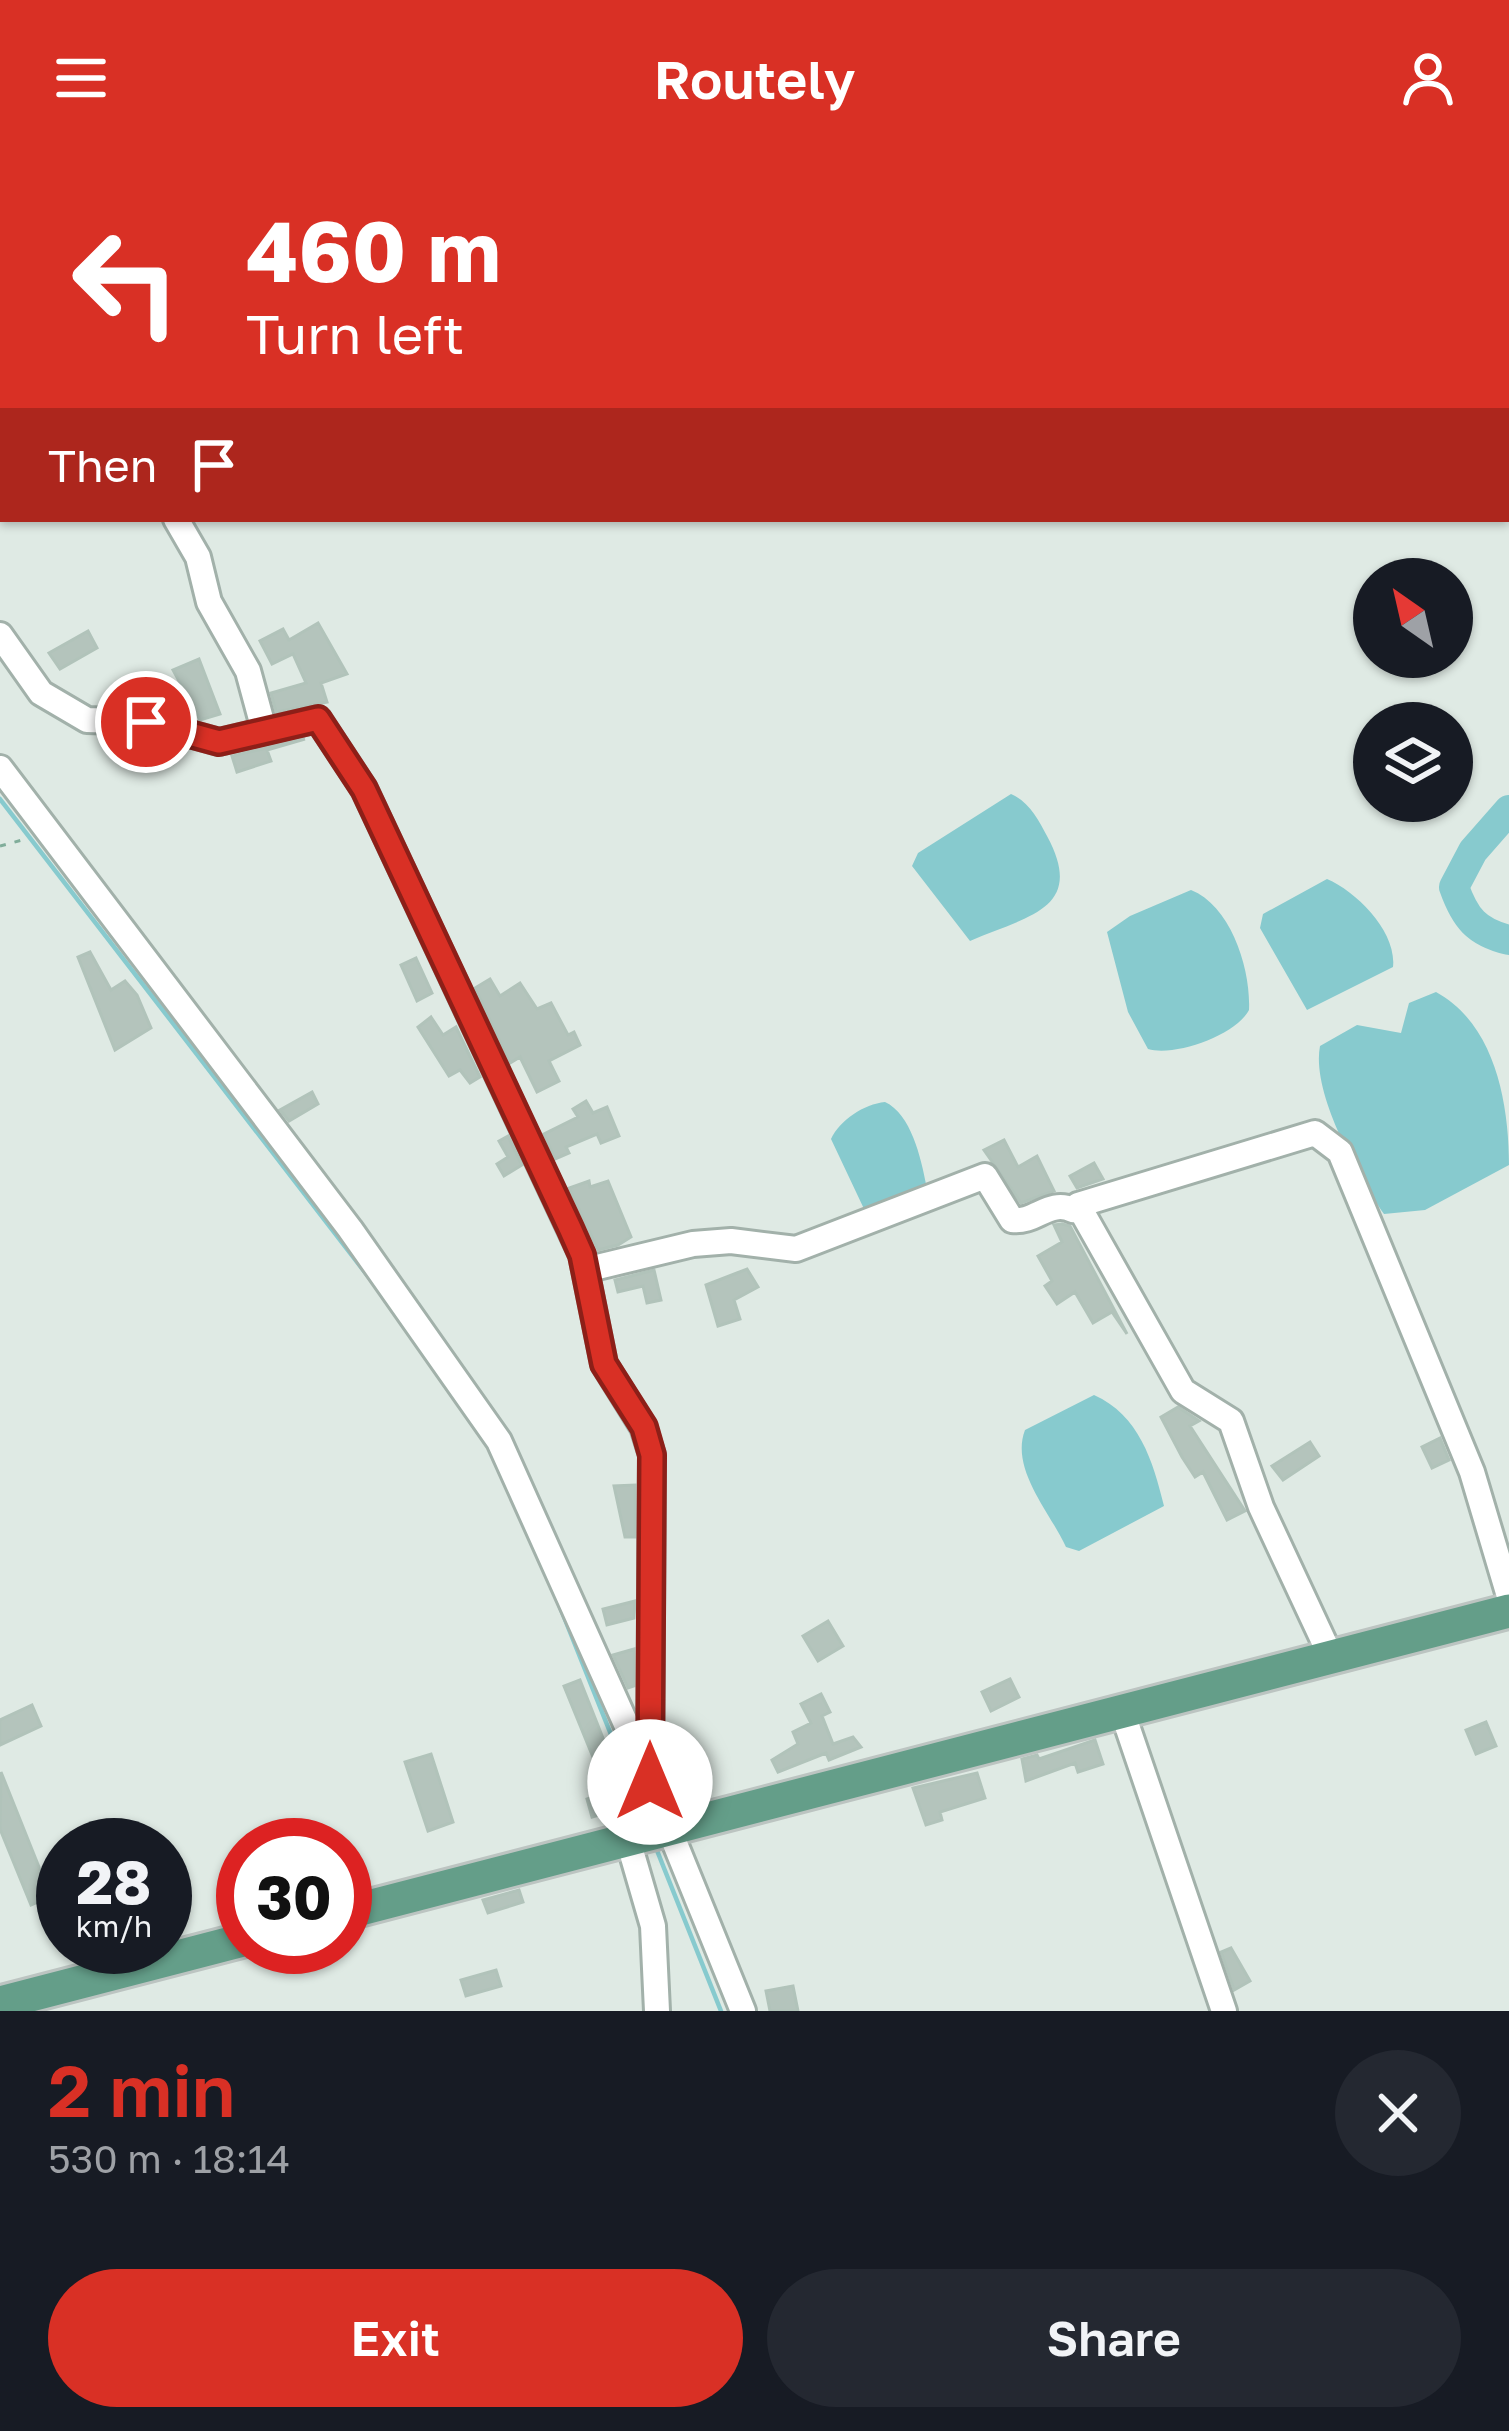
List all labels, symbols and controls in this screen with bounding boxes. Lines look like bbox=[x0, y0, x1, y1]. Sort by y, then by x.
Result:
icon: menu bbox=[48, 45, 114, 111]
icon: person bbox=[1395, 45, 1461, 111]
text: Routely bbox=[654, 46, 855, 111]
text: 460 m bbox=[246, 200, 501, 300]
icon: left bbox=[48, 204, 204, 360]
text: Turn left bbox=[246, 301, 464, 366]
icon: arrive bbox=[181, 432, 247, 498]
text: Then bbox=[48, 438, 157, 492]
north arrow bbox=[1353, 558, 1473, 678]
map controls bbox=[1353, 558, 1473, 822]
pin bbox=[95, 671, 197, 773]
icon: arrive bbox=[113, 689, 179, 755]
button: layers bbox=[1353, 702, 1473, 822]
position arrow bbox=[587, 1719, 713, 1845]
speed limit sign: 30 bbox=[216, 1818, 372, 1974]
text: 28 bbox=[76, 1845, 151, 1917]
text: km/h bbox=[76, 1908, 152, 1944]
text: 2 min bbox=[48, 2046, 235, 2133]
button: close bbox=[1335, 2050, 1461, 2176]
text: 530 m · 18:14 bbox=[48, 2135, 290, 2182]
button: Exit bbox=[48, 2269, 743, 2407]
button: Share bbox=[767, 2269, 1461, 2407]

